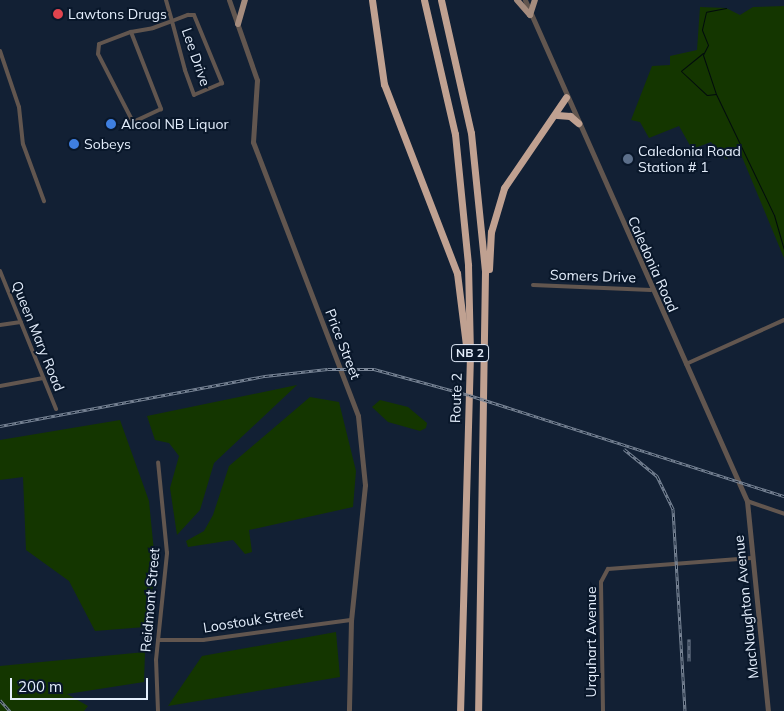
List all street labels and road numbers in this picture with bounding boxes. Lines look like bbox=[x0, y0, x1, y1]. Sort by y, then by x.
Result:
street label: Lee Drive bbox=[178, 26, 214, 88]
street label: Caledonia Road bbox=[624, 214, 682, 314]
street label: Somers Drive bbox=[550, 266, 636, 286]
street label: Queen Mary Road bbox=[8, 278, 68, 394]
street label: Price Street bbox=[322, 306, 364, 382]
road number: NB 2 bbox=[450, 343, 490, 362]
street label: Route 2 bbox=[447, 373, 465, 423]
street label: MacNaughton Avenue bbox=[730, 534, 762, 680]
street label: Reidmont Street bbox=[137, 547, 163, 653]
street label: Urquhart Avenue bbox=[583, 586, 599, 698]
street label: Loostouk Street bbox=[202, 604, 304, 636]

